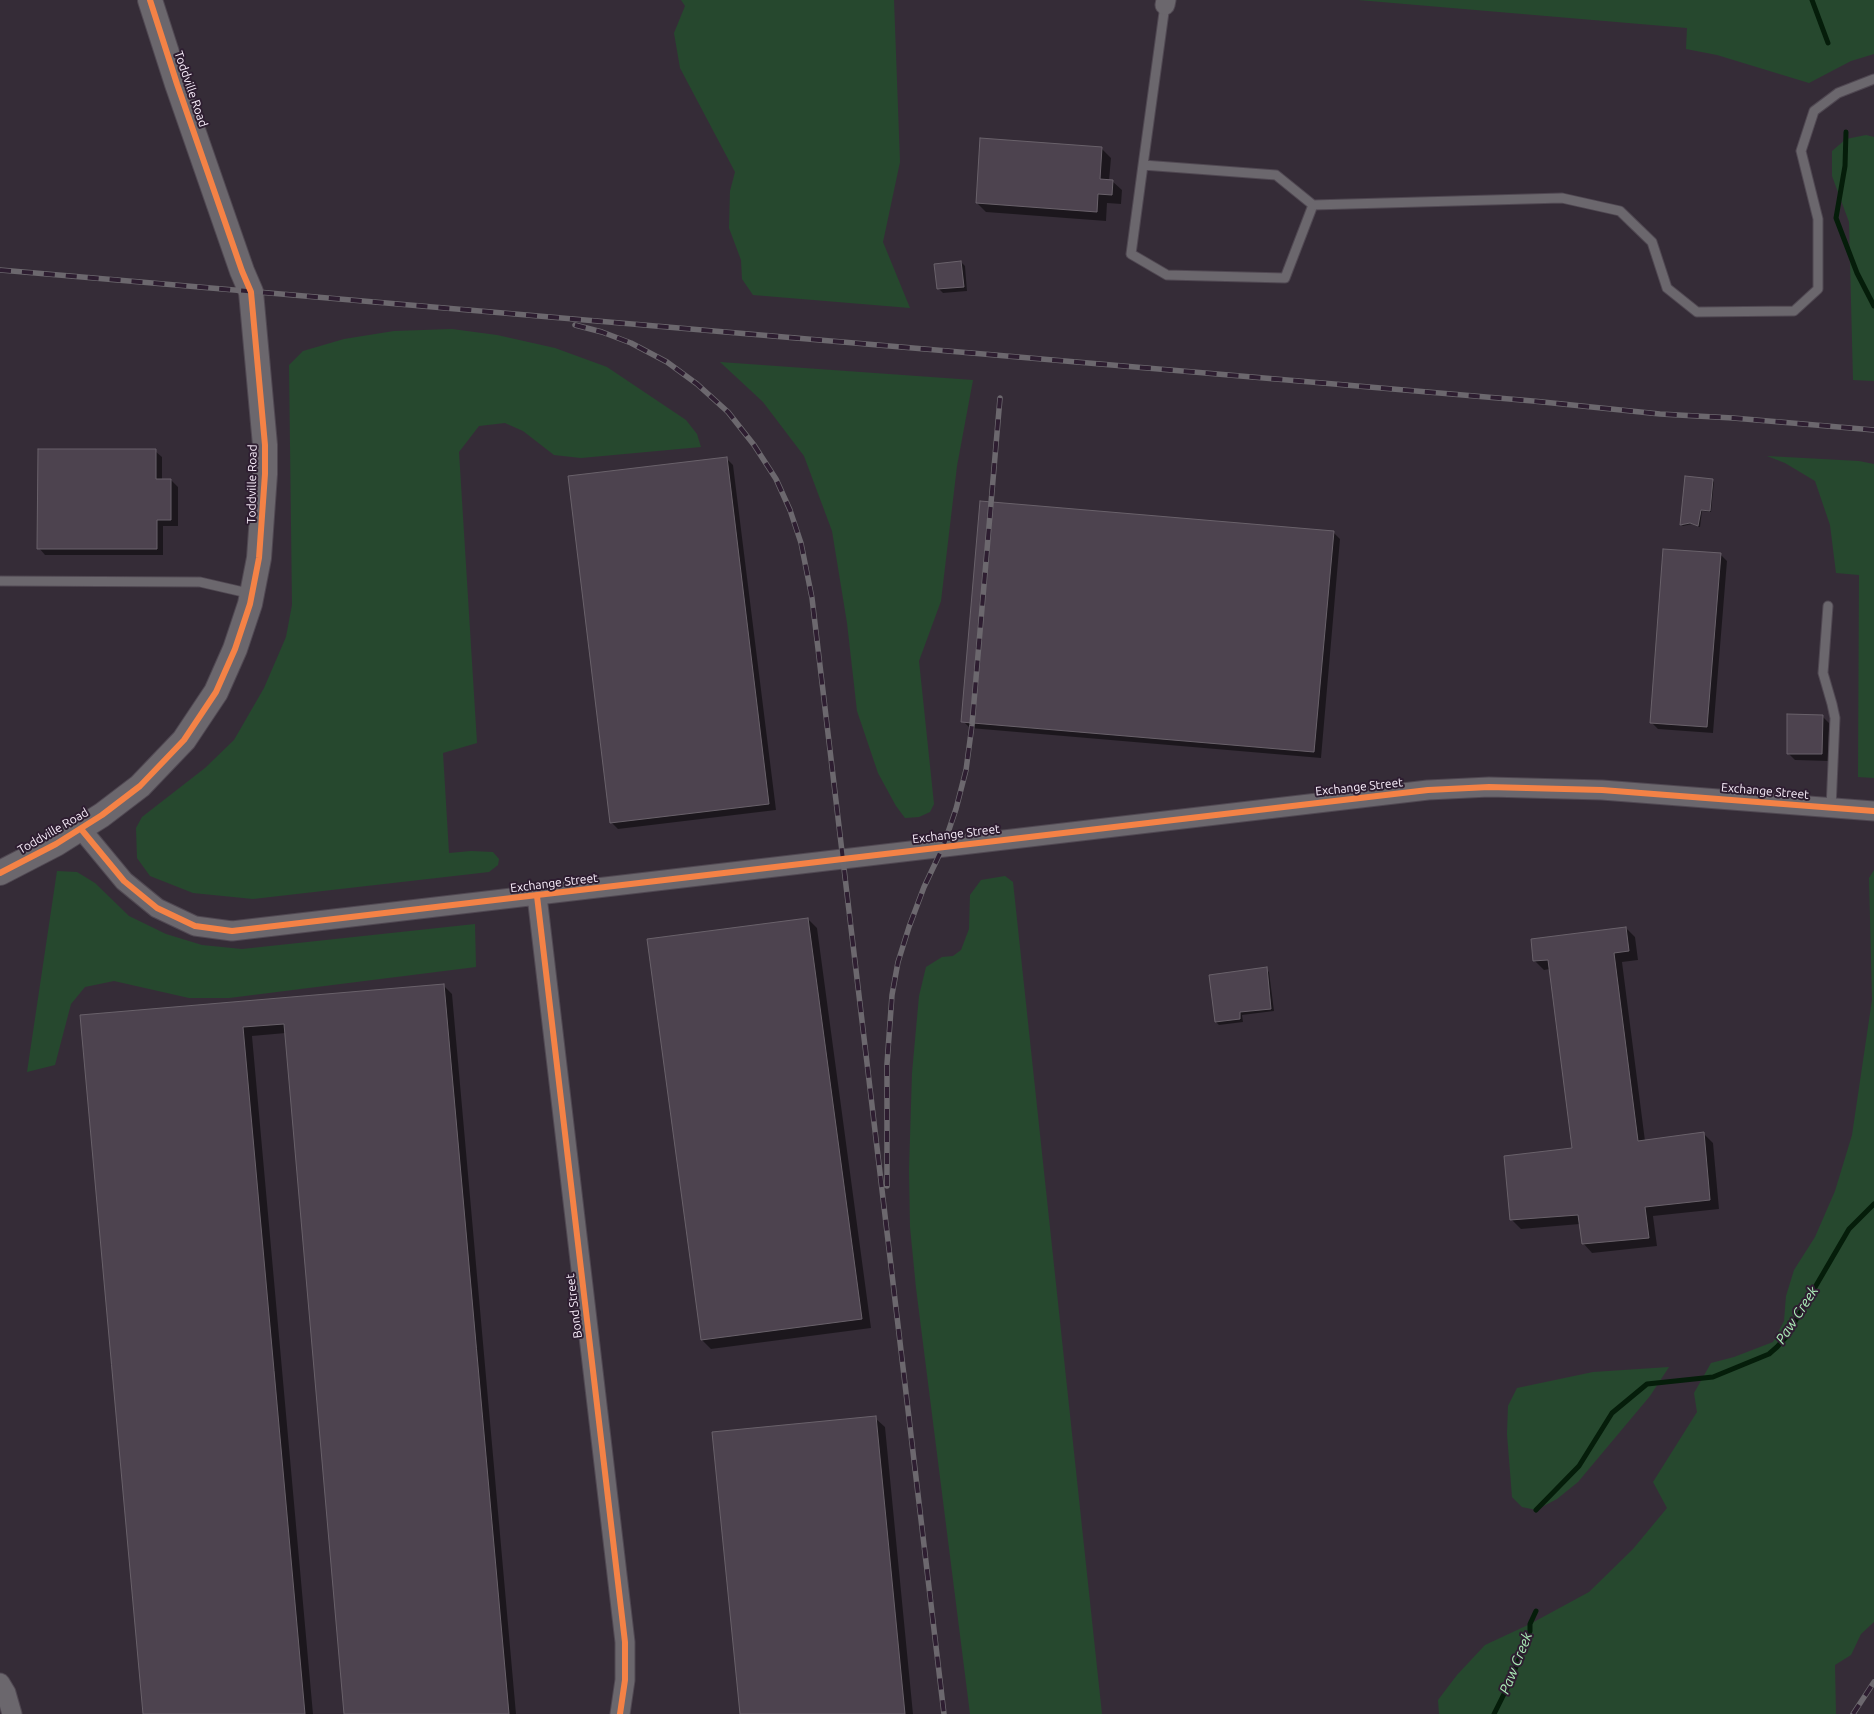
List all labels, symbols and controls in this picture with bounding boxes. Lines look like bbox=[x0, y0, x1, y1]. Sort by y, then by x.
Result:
street label: Toddville Road bbox=[171, 49, 211, 129]
street label: Toddville Road bbox=[244, 444, 260, 524]
street label: Exchange Street bbox=[1314, 775, 1404, 799]
street label: Exchange Street bbox=[1721, 780, 1809, 802]
street label: Toddville Road bbox=[15, 805, 91, 857]
street label: Exchange Street bbox=[911, 821, 1001, 847]
street label: Exchange Street bbox=[509, 870, 599, 896]
street label: Bond Street bbox=[563, 1273, 585, 1339]
water label: Paw Creek bbox=[1772, 1283, 1822, 1347]
water label: Paw Creek bbox=[1496, 1630, 1536, 1696]

